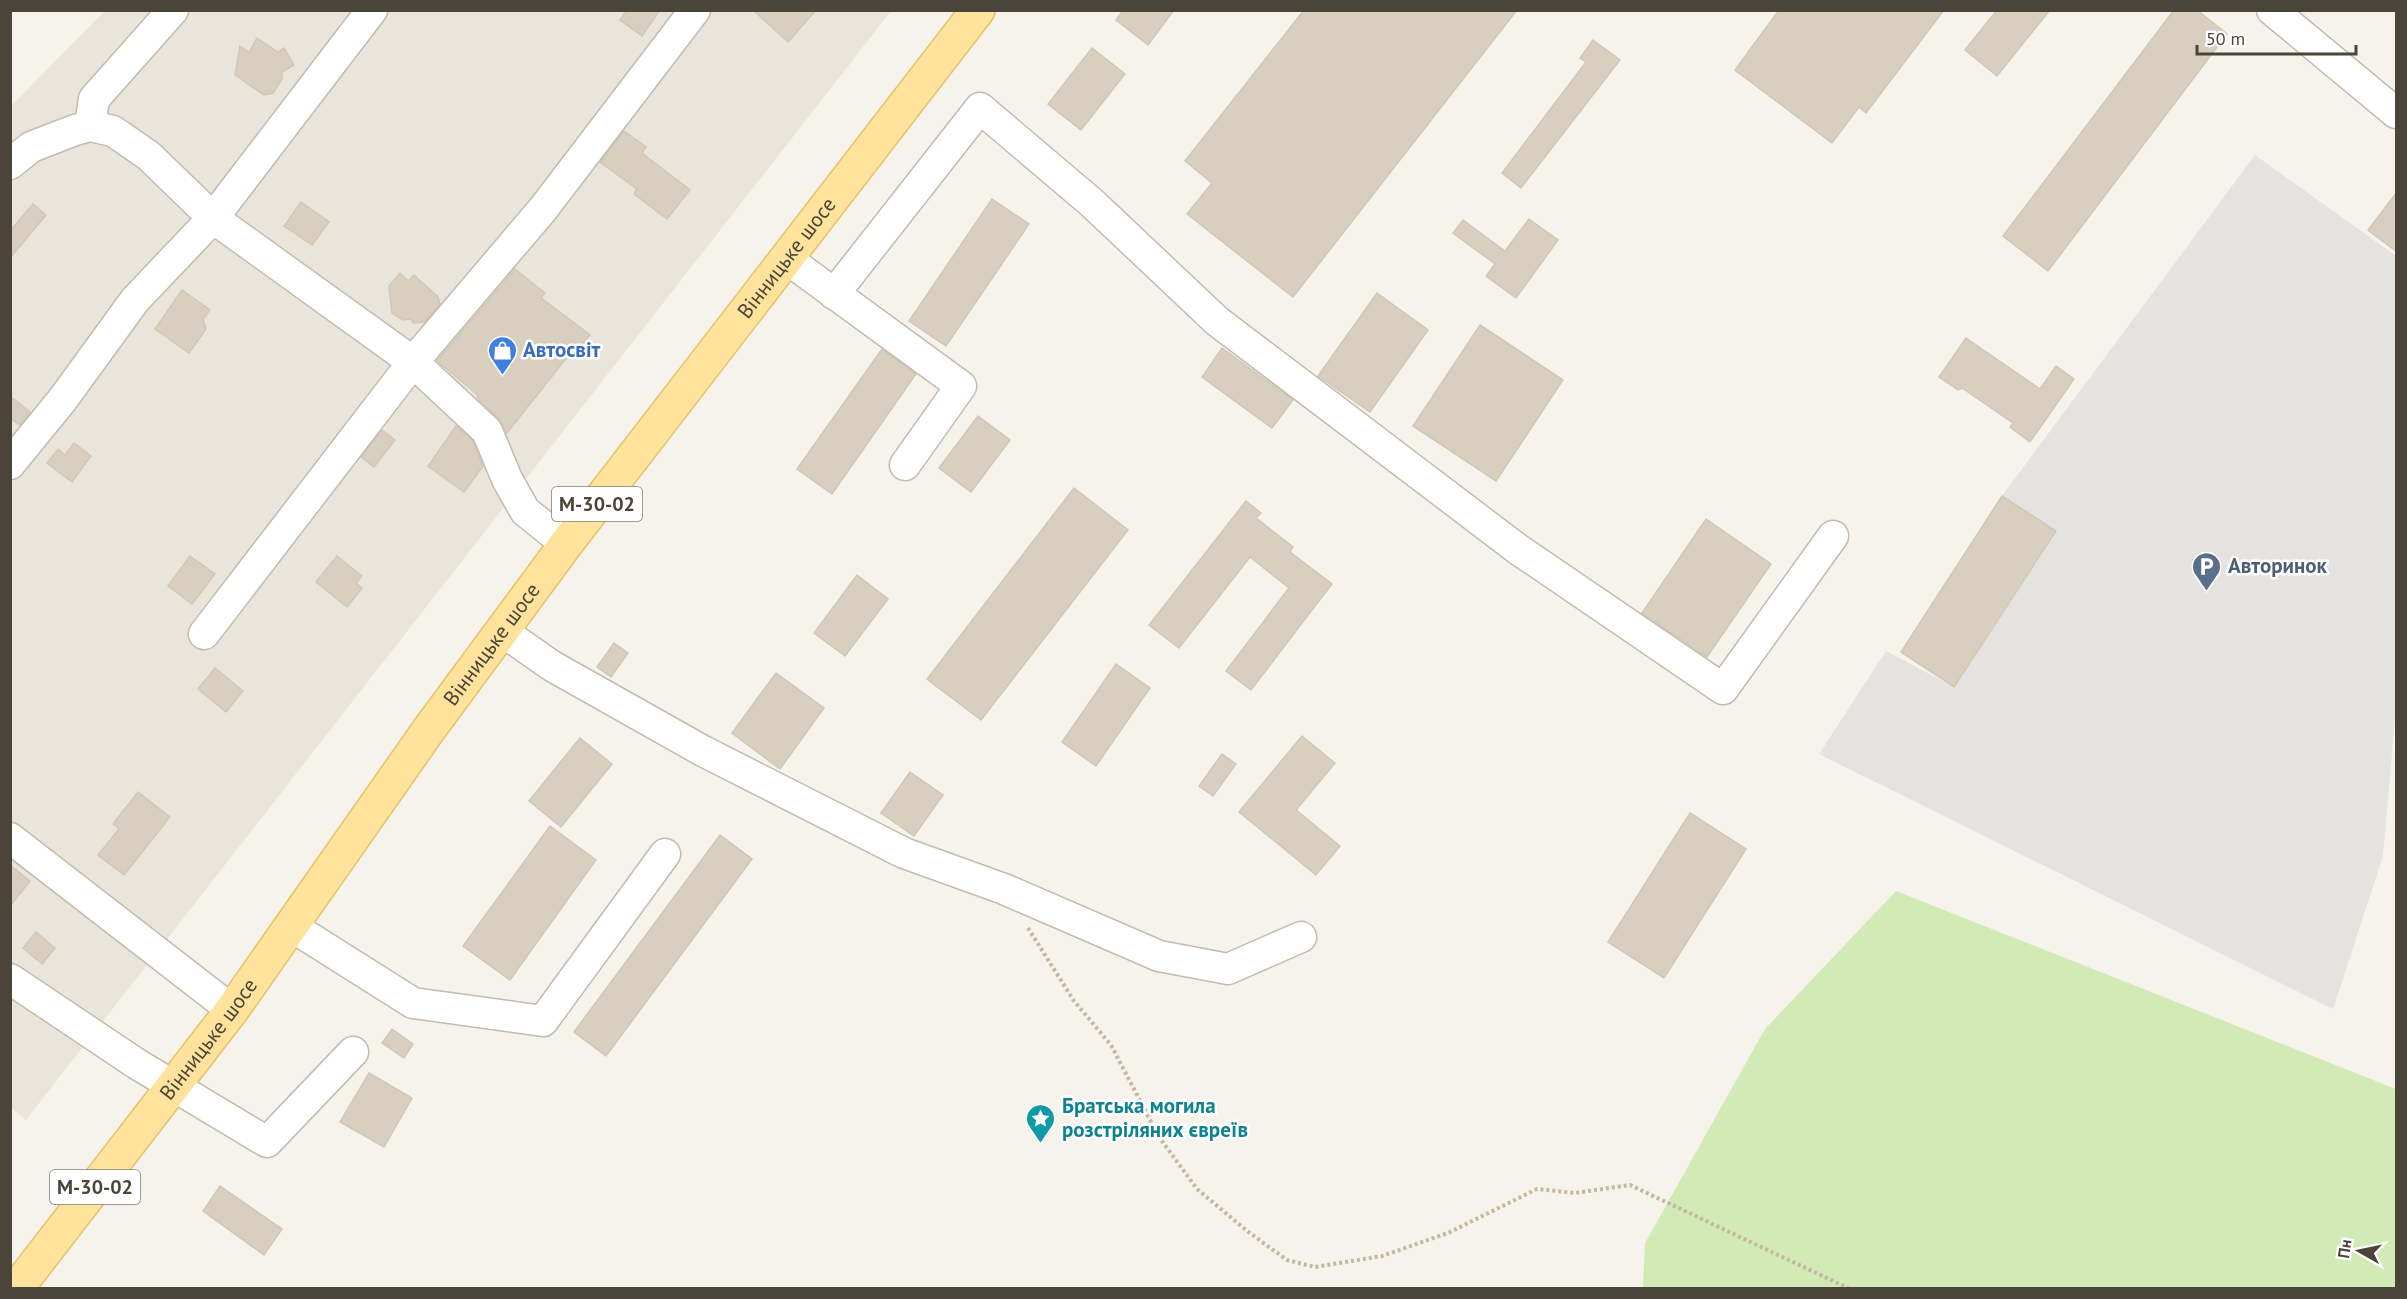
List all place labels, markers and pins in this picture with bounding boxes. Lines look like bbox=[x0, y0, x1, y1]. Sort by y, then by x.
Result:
shop icon: Автосвіт bbox=[486, 334, 518, 376]
place label: Автосвіт bbox=[523, 336, 601, 363]
parking icon: Авторинок bbox=[2191, 550, 2223, 592]
place label: Авторинок bbox=[2228, 552, 2328, 579]
place label: Братська могила розстріляних євреїв bbox=[1062, 1092, 1248, 1143]
place icon: Братська могила розстріляних євреїв bbox=[1025, 1102, 1057, 1144]

